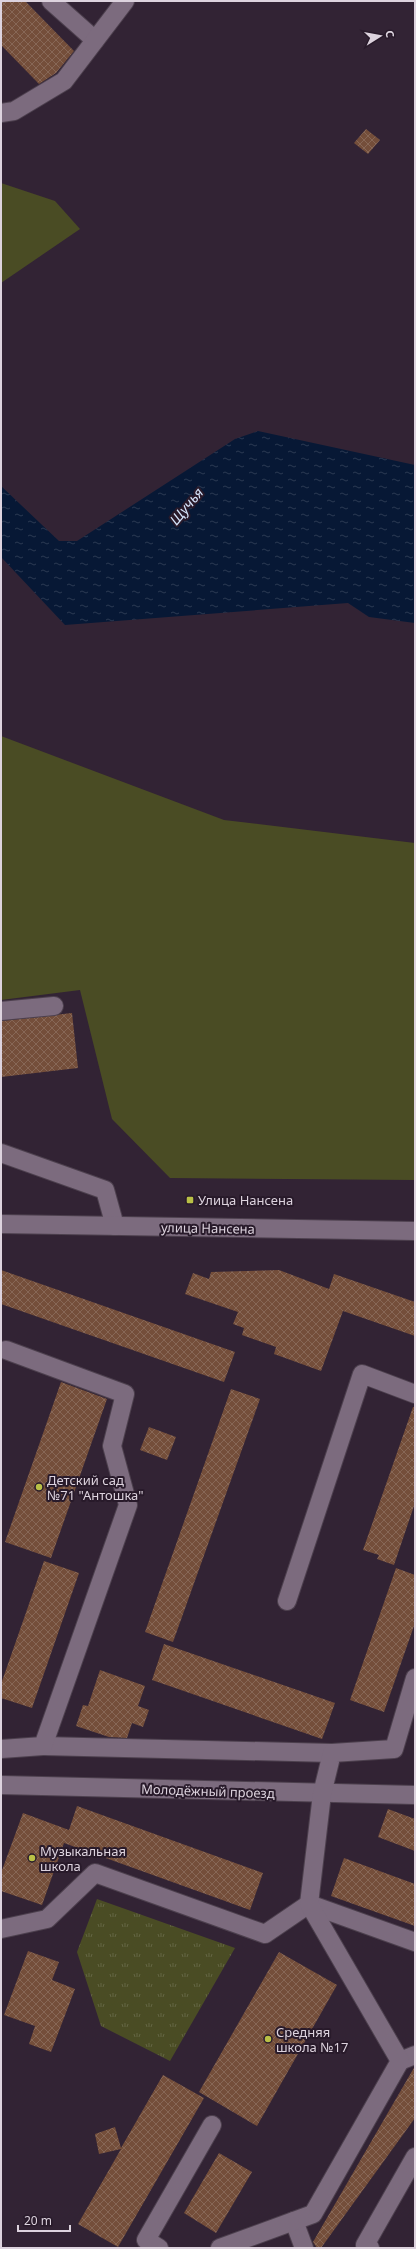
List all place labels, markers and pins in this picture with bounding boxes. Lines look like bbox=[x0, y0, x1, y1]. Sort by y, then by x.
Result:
place label: Улица Нансена bbox=[198, 1191, 293, 1209]
marker: Улица Нансена bbox=[185, 1195, 195, 1205]
place label: Детский сад №71 "Антошка" bbox=[47, 1471, 144, 1504]
marker: Детский сад №71 "Антошка" bbox=[34, 1482, 44, 1492]
place label: Музыкальная школа bbox=[40, 1842, 126, 1875]
marker: Музыкальная школа bbox=[27, 1853, 37, 1863]
place label: Средняя школа №17 bbox=[276, 2023, 348, 2056]
marker: Средняя школа №17 bbox=[263, 2034, 273, 2044]

